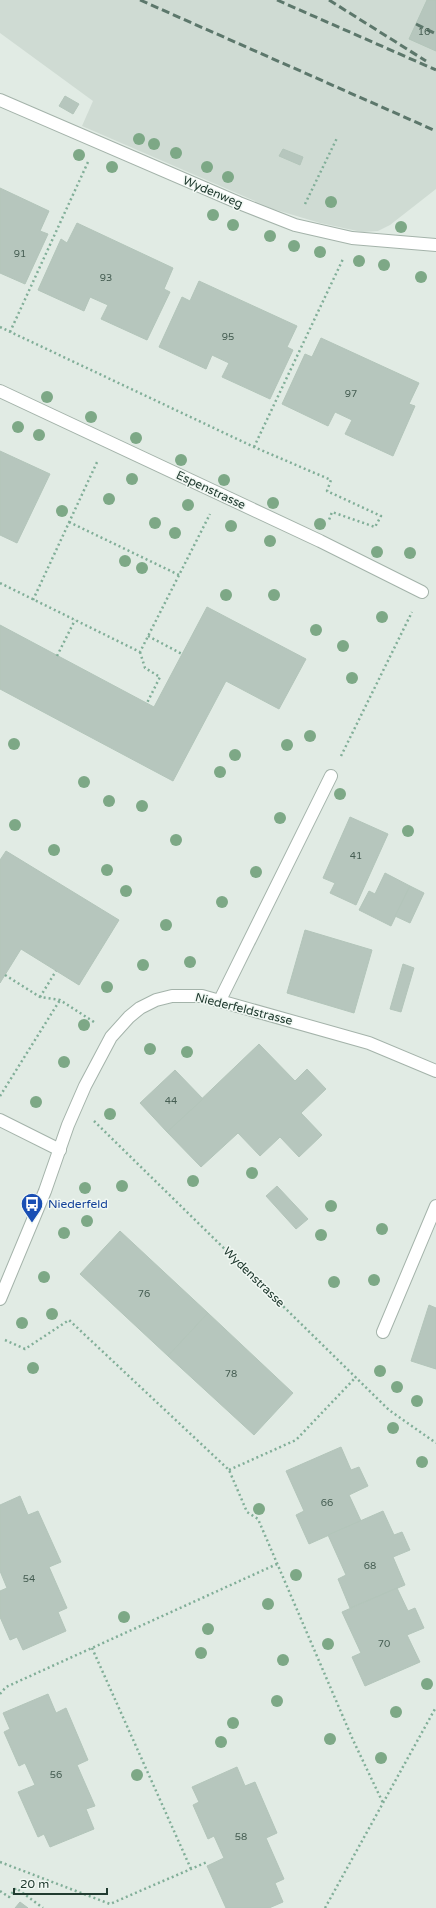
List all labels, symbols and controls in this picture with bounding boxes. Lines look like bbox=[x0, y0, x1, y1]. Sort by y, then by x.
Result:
house number: 16 bbox=[418, 26, 430, 38]
street label: Wydenweg bbox=[181, 173, 245, 211]
house number: 91 bbox=[14, 248, 26, 260]
house number: 93 bbox=[100, 272, 112, 284]
house number: 95 bbox=[222, 331, 234, 343]
house number: 97 bbox=[345, 388, 357, 400]
street label: Espenstrasse bbox=[174, 468, 248, 512]
house number: 41 bbox=[350, 850, 362, 862]
street label: Niederfeldstrasse bbox=[194, 990, 294, 1028]
house number: 44 bbox=[165, 1095, 177, 1107]
bus stop icon: Niederfeld bbox=[19, 1191, 45, 1224]
place label: Niederfeld bbox=[48, 1197, 108, 1211]
street label: Wydenstrasse bbox=[220, 1244, 288, 1310]
house number: 76 bbox=[138, 1288, 150, 1300]
house number: 78 bbox=[225, 1368, 237, 1380]
house number: 66 bbox=[321, 1497, 333, 1509]
house number: 68 bbox=[364, 1560, 376, 1572]
house number: 54 bbox=[23, 1573, 35, 1585]
house number: 70 bbox=[378, 1638, 390, 1650]
house number: 56 bbox=[50, 1769, 62, 1781]
house number: 58 bbox=[235, 1831, 247, 1843]
scale bar bbox=[14, 1870, 107, 1896]
text: 20 m bbox=[20, 1877, 49, 1891]

